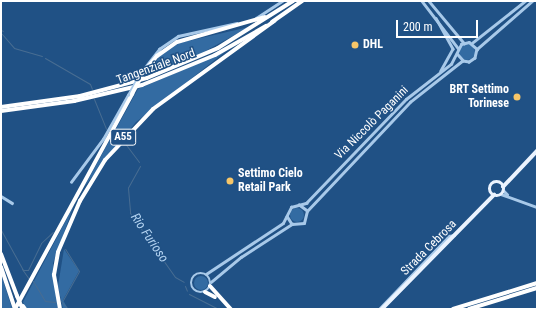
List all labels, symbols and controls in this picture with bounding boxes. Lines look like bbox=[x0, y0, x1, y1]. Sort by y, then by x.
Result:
scale bar bbox=[398, 12, 480, 38]
text: 200 m bbox=[403, 20, 433, 34]
place label: DHL bbox=[363, 38, 383, 52]
marker: DHL bbox=[350, 40, 360, 50]
street label: Tangenziale Nord bbox=[115, 46, 197, 88]
street label: Via Niccolò Paganini bbox=[332, 83, 412, 163]
place label: BRT Settimo Torinese bbox=[449, 83, 509, 111]
marker: BRT Settimo Torinese bbox=[512, 92, 522, 102]
road number: A55 bbox=[110, 128, 136, 146]
place label: Settimo Cielo Retail Park bbox=[238, 167, 303, 195]
marker: Settimo Cielo Retail Park bbox=[225, 176, 235, 186]
water label: Rio Furioso bbox=[127, 210, 171, 266]
street label: Strada Cebrosa bbox=[398, 217, 460, 279]

